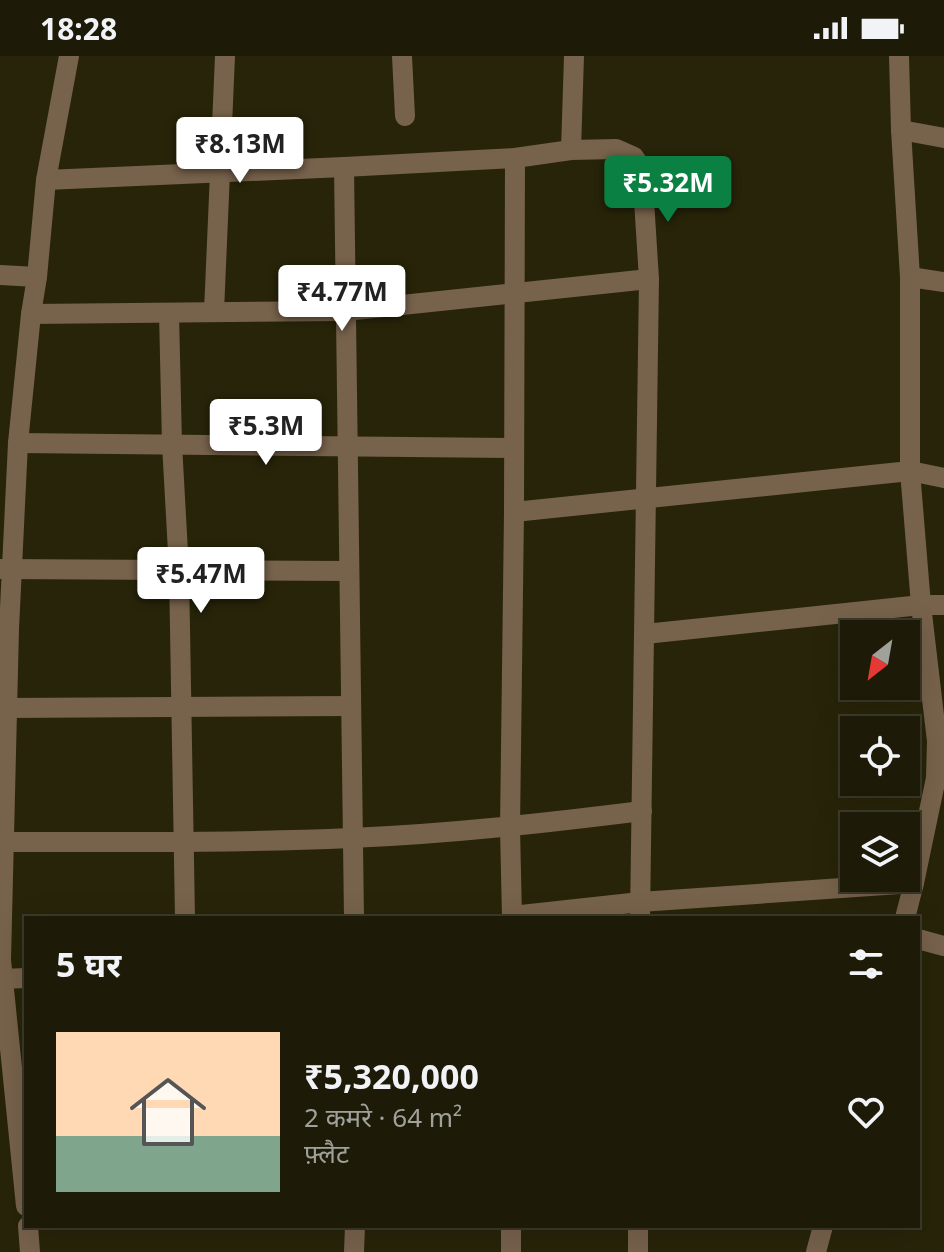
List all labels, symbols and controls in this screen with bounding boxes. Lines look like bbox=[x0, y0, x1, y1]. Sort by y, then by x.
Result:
text: 18:28 bbox=[40, 8, 117, 49]
pin: ₹8.13M bbox=[175, 117, 305, 185]
text: ₹8.13M bbox=[194, 125, 286, 161]
pin: ₹5.32M bbox=[603, 156, 733, 224]
text: ₹5.32M bbox=[622, 164, 714, 200]
pin: ₹4.77M bbox=[277, 265, 407, 333]
text: ₹4.77M bbox=[296, 273, 388, 309]
pin: ₹5.3M bbox=[210, 399, 322, 467]
text: ₹5.3M bbox=[228, 407, 304, 443]
pin: ₹5.47M bbox=[136, 547, 266, 615]
text: ₹5.47M bbox=[155, 555, 247, 591]
north arrow bbox=[840, 620, 920, 700]
map controls bbox=[840, 620, 920, 892]
button: locate bbox=[840, 716, 920, 796]
button: layers bbox=[840, 812, 920, 892]
text: 5 घर bbox=[56, 941, 121, 987]
icon: filters bbox=[844, 942, 888, 986]
text: ₹5,320,000 bbox=[304, 1053, 479, 1099]
icon: home bbox=[120, 1064, 216, 1160]
icon: heart bbox=[844, 1090, 888, 1134]
text: 2 कमरे · 64 m² bbox=[304, 1099, 462, 1135]
text: फ़्लैट bbox=[304, 1135, 349, 1171]

